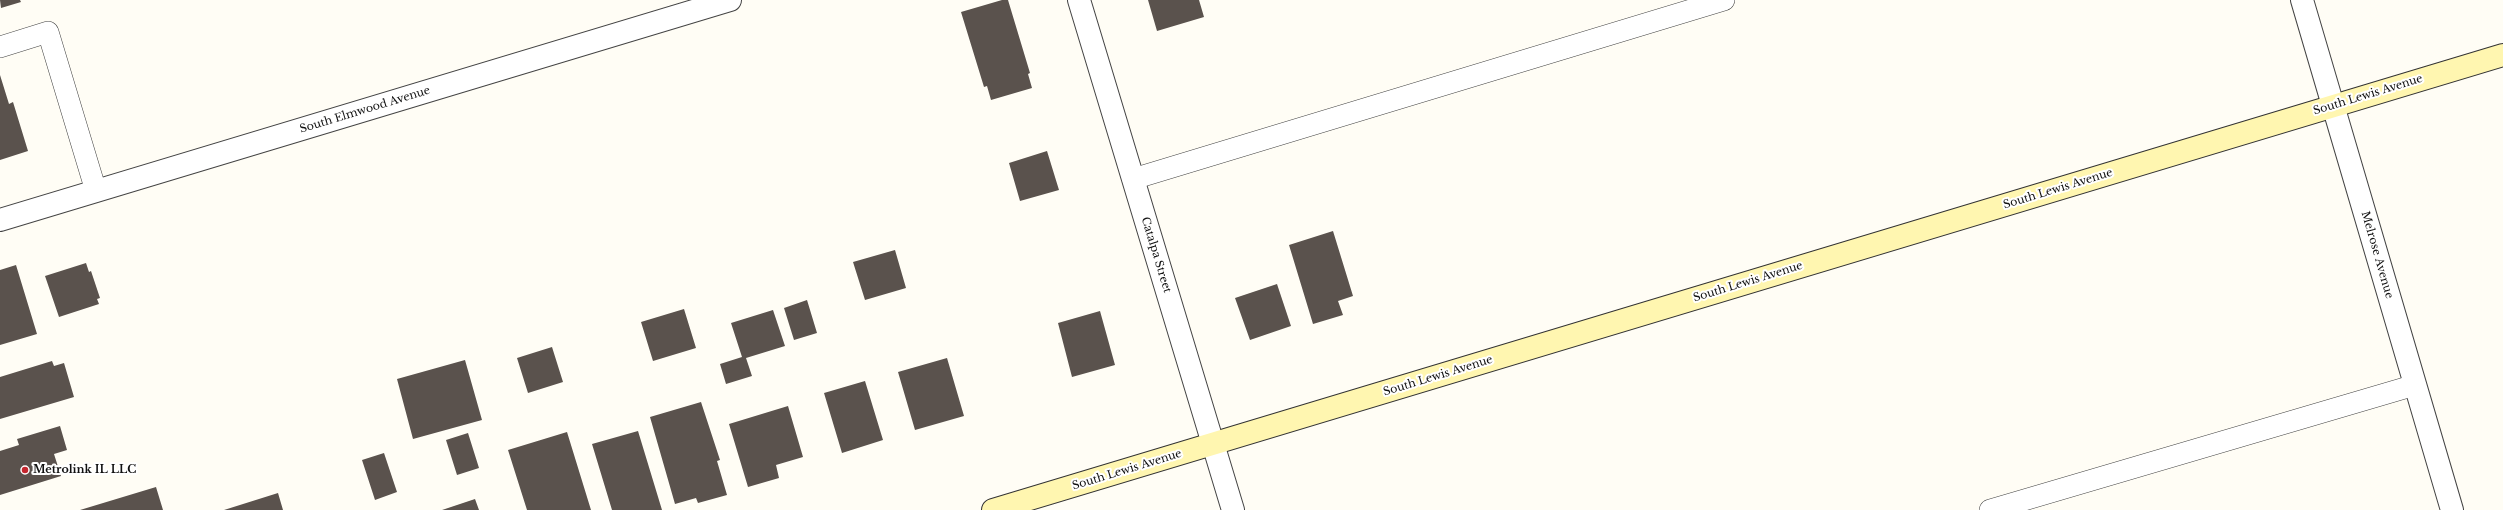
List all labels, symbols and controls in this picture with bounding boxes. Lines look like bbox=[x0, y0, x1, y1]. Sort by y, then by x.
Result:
street label: South Lewis Avenue bbox=[2312, 72, 2424, 118]
street label: South Elmwood Avenue bbox=[298, 84, 432, 136]
street label: South Lewis Avenue bbox=[2002, 166, 2114, 212]
street label: Melrose Avenue bbox=[2358, 210, 2396, 300]
street label: Catalpa Street bbox=[1138, 216, 1174, 294]
street label: South Lewis Avenue bbox=[1692, 259, 1804, 305]
street label: South Lewis Avenue bbox=[1382, 353, 1494, 399]
street label: South Lewis Avenue bbox=[1071, 447, 1183, 493]
place label: Metrolink IL LLC bbox=[33, 463, 136, 477]
marker: Metrolink IL LLC bbox=[20, 465, 30, 475]

